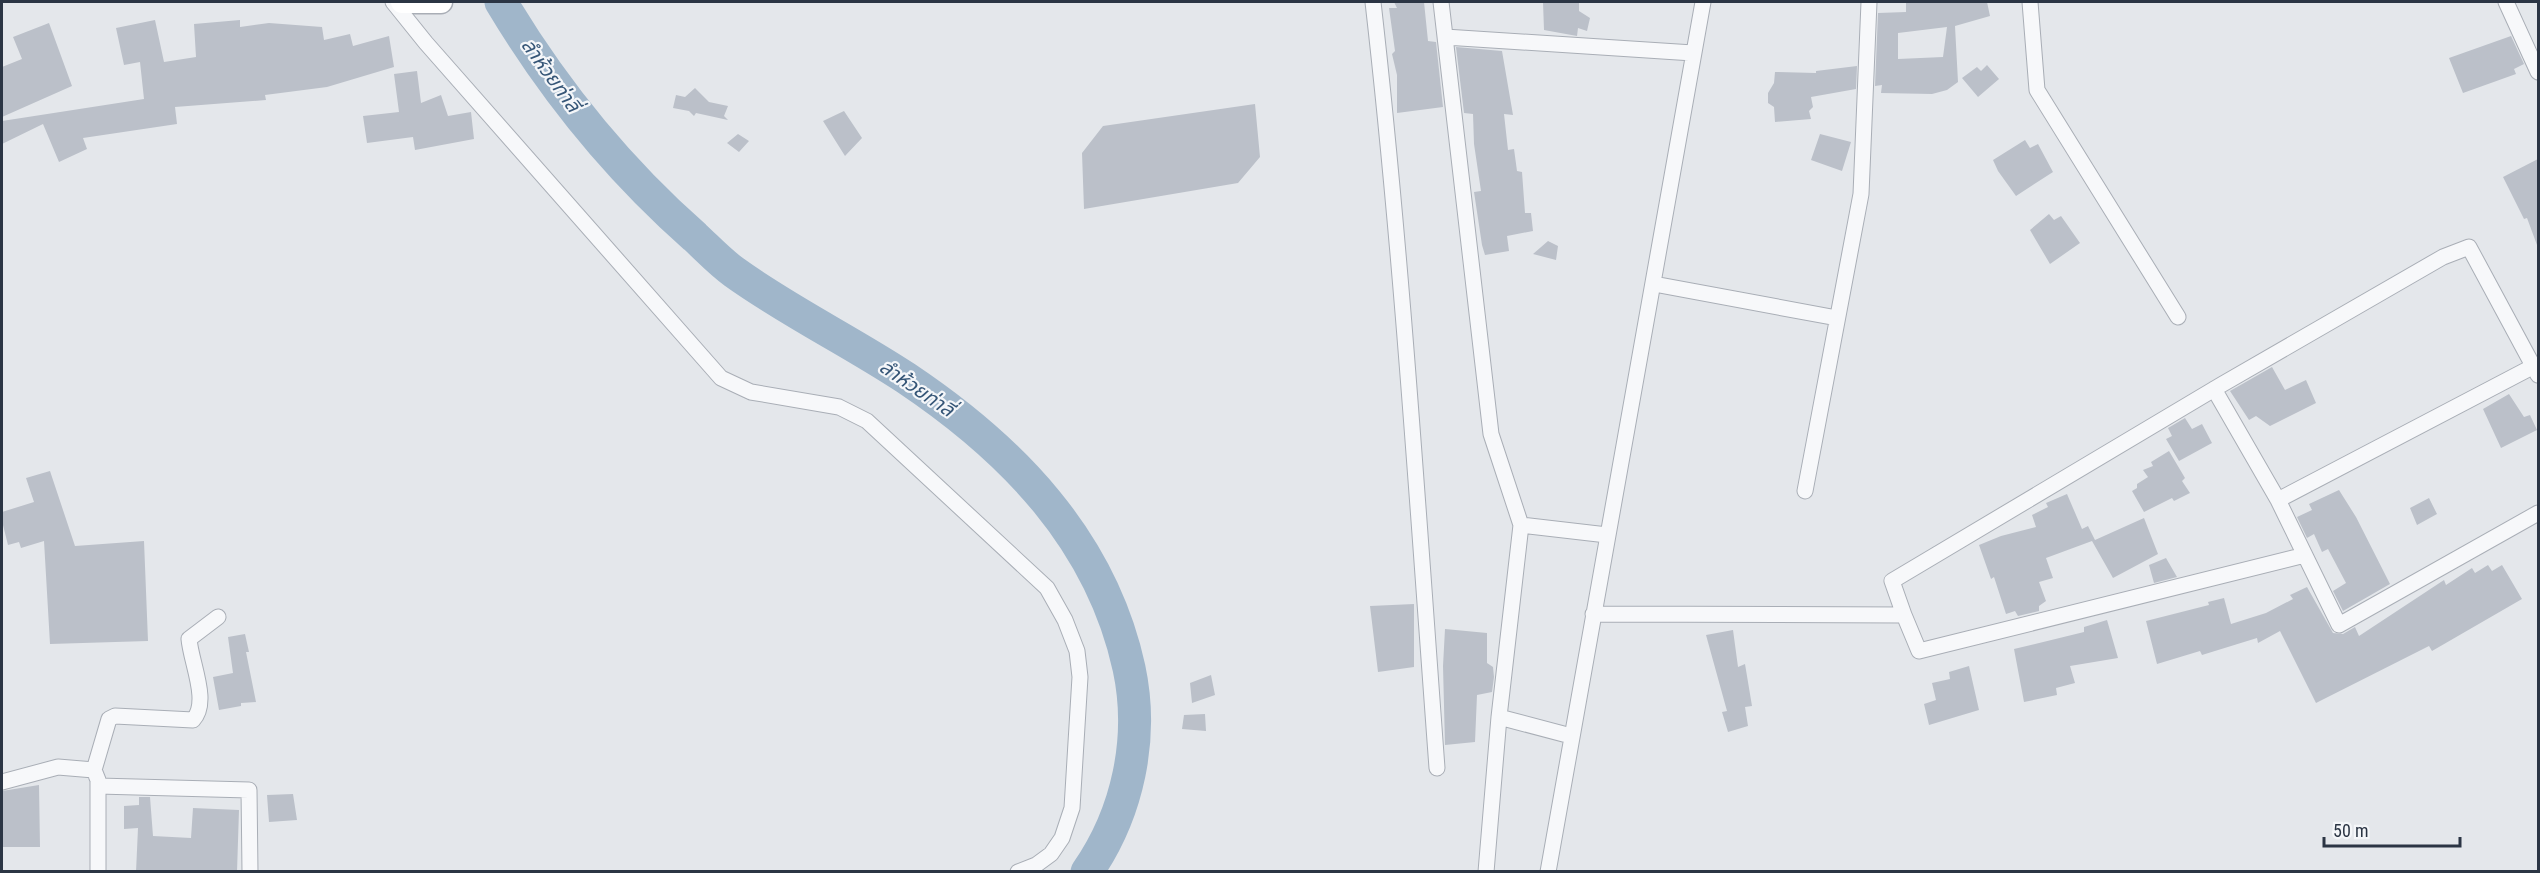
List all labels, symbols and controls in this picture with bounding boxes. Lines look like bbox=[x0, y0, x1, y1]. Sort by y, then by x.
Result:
water label: ลำห้วยท่าลี่ bbox=[516, 32, 589, 119]
water label: ลำห้วยท่าลี่ bbox=[875, 353, 963, 424]
scale bar bbox=[2324, 810, 2460, 848]
text: 50 m bbox=[2333, 820, 2368, 841]

